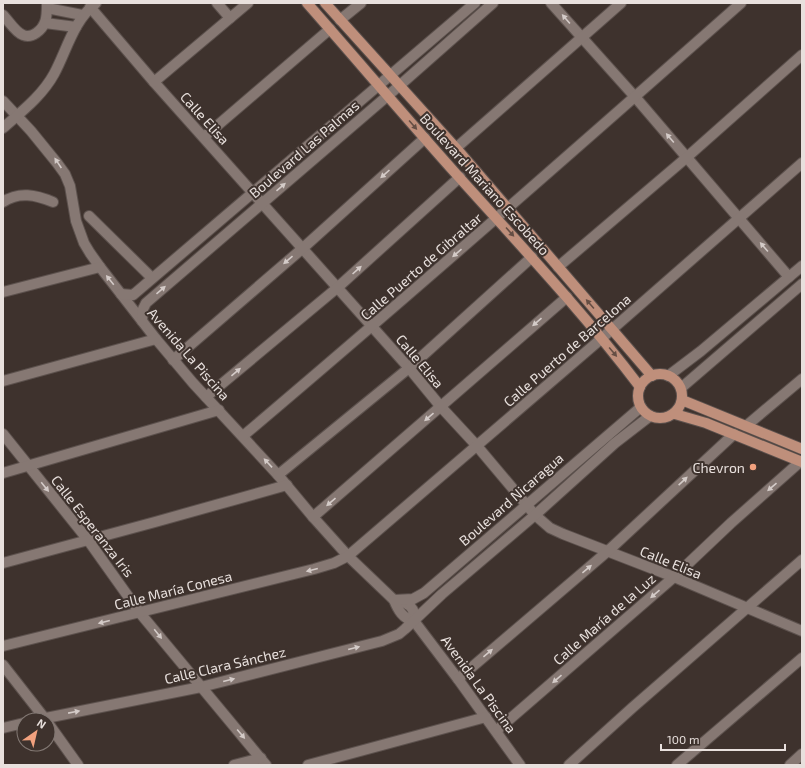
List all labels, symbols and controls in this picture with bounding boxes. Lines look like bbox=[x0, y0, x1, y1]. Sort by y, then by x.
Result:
one-way arrow bbox=[561, 14, 570, 24]
street label: Calle Elisa bbox=[177, 88, 233, 148]
street label: Boulevard Las Palmas bbox=[246, 97, 362, 201]
street label: Boulevard Mariano Escobedo bbox=[417, 110, 553, 258]
one-way arrow bbox=[409, 120, 418, 131]
one-way arrow bbox=[665, 133, 674, 144]
one-way arrow bbox=[54, 158, 62, 169]
one-way arrow bbox=[380, 169, 391, 178]
one-way arrow bbox=[276, 182, 286, 192]
street label: Calle Puerto de Gibraltar bbox=[357, 208, 485, 323]
one-way arrow bbox=[505, 227, 514, 237]
one-way arrow bbox=[759, 242, 769, 252]
one-way arrow bbox=[452, 248, 462, 258]
one-way arrow bbox=[283, 256, 294, 265]
one-way arrow bbox=[352, 265, 362, 275]
one-way arrow bbox=[105, 275, 114, 286]
one-way arrow bbox=[156, 286, 167, 295]
street label: Calle Puerto de Barcelona bbox=[500, 290, 634, 410]
one-way arrow bbox=[586, 298, 595, 309]
street label: Avenida La Piscina bbox=[144, 304, 234, 404]
one-way arrow bbox=[532, 318, 543, 327]
street label: Calle Elisa bbox=[393, 331, 447, 391]
one-way arrow bbox=[608, 347, 617, 357]
one-way arrow bbox=[231, 367, 241, 376]
one-way arrow bbox=[424, 413, 434, 422]
street label: Boulevard Nicaragua bbox=[455, 449, 567, 549]
one-way arrow bbox=[263, 458, 272, 469]
place label: Chevron bbox=[692, 459, 745, 476]
marker: Chevron bbox=[748, 462, 758, 472]
street label: Calle Esperanza Iris bbox=[48, 472, 138, 580]
one-way arrow bbox=[678, 477, 688, 486]
one-way arrow bbox=[40, 481, 49, 492]
one-way arrow bbox=[766, 483, 777, 492]
one-way arrow bbox=[325, 498, 336, 507]
street label: Calle Elisa bbox=[638, 542, 704, 582]
one-way arrow bbox=[582, 565, 592, 574]
street label: Calle María Conesa bbox=[112, 567, 234, 613]
one-way arrow bbox=[306, 567, 318, 573]
street label: Calle María de la Luz bbox=[549, 570, 659, 668]
one-way arrow bbox=[650, 589, 660, 598]
one-way arrow bbox=[98, 619, 110, 625]
one-way arrow bbox=[154, 629, 162, 640]
street label: Avenida La Piscina bbox=[438, 632, 520, 736]
street label: Calle Clara Sánchez bbox=[163, 643, 287, 687]
one-way arrow bbox=[349, 645, 361, 651]
one-way arrow bbox=[483, 649, 493, 658]
one-way arrow bbox=[551, 674, 562, 683]
one-way arrow bbox=[223, 677, 235, 683]
one-way arrow bbox=[68, 709, 80, 715]
north arrow bbox=[16, 712, 56, 752]
text: N bbox=[35, 716, 49, 731]
scale bar bbox=[661, 726, 785, 752]
one-way arrow bbox=[236, 729, 245, 740]
text: 100 m bbox=[667, 732, 699, 746]

